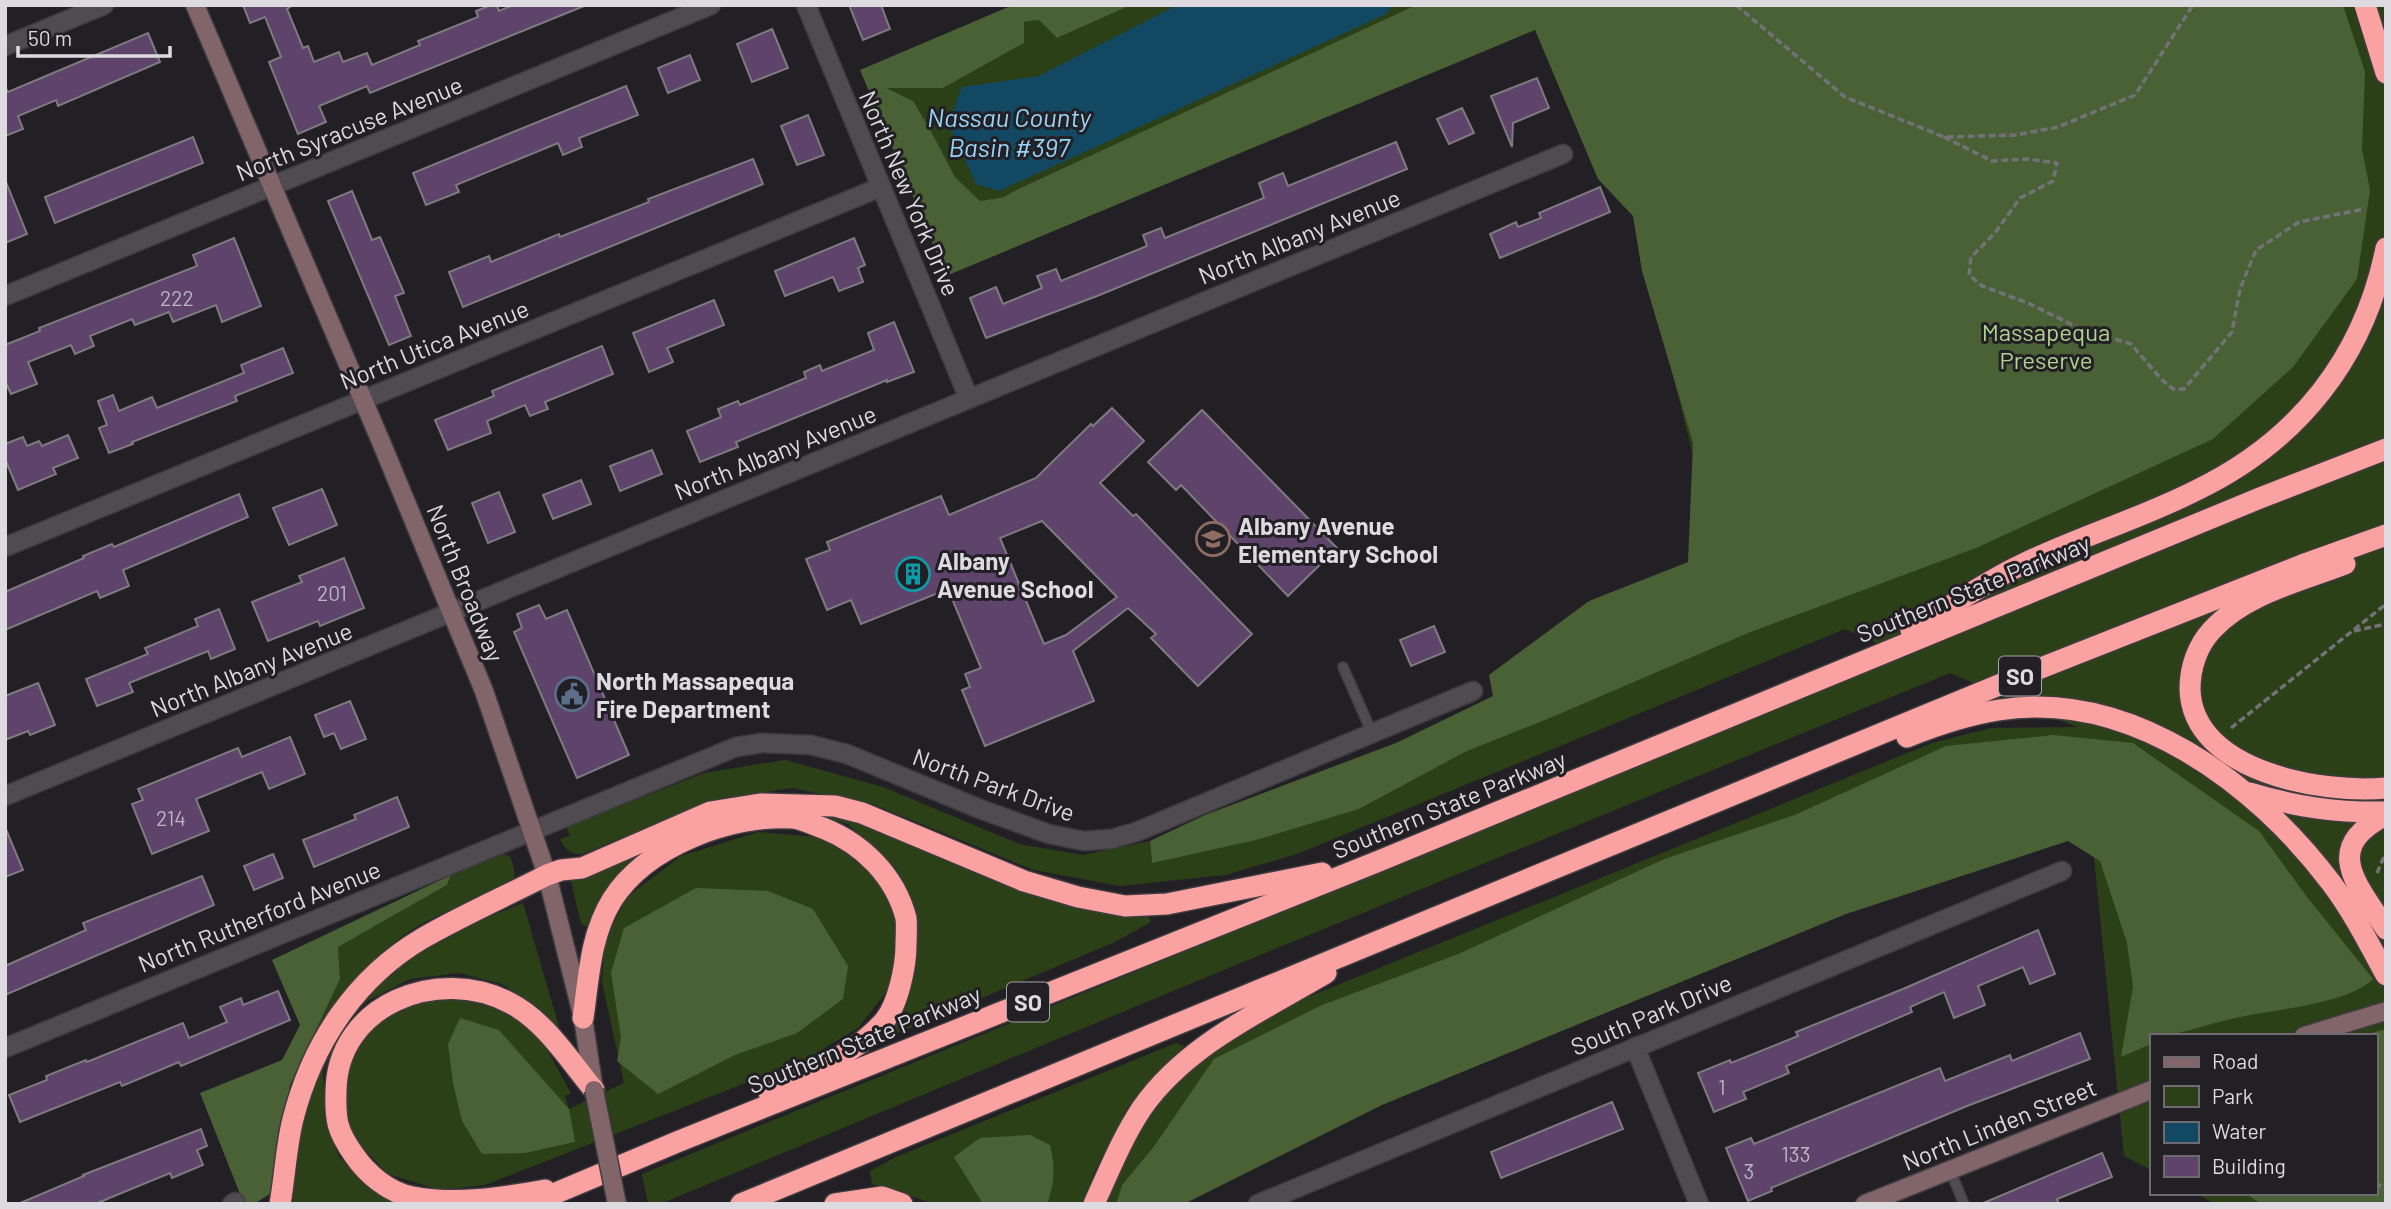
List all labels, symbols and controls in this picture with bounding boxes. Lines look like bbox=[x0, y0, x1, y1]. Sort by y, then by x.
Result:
scale bar bbox=[18, 14, 170, 58]
text: 50 m bbox=[28, 25, 72, 50]
street label: North Syracuse Avenue bbox=[232, 69, 466, 187]
street label: North New York Drive bbox=[854, 86, 966, 300]
water label: Nassau County Basin #397 bbox=[927, 101, 1092, 162]
street label: North Albany Avenue bbox=[1194, 182, 1404, 290]
house number: 222 bbox=[160, 285, 194, 310]
street label: North Utica Avenue bbox=[335, 293, 533, 395]
park label: Massapequa Preserve bbox=[1982, 317, 2110, 374]
street label: North Albany Avenue bbox=[670, 398, 880, 506]
street label: North Broadway bbox=[421, 500, 511, 666]
place label: Albany Avenue Elementary School bbox=[1238, 511, 1438, 568]
school or university icon: Albany Avenue Elementary School bbox=[1194, 520, 1232, 558]
street label: Southern State Parkway bbox=[1852, 528, 2094, 648]
place label: Albany Avenue School bbox=[937, 546, 1094, 603]
building icon: Albany Avenue School bbox=[894, 555, 932, 593]
house number: 201 bbox=[317, 580, 347, 605]
street label: North Albany Avenue bbox=[146, 615, 356, 723]
road number: SO bbox=[1999, 656, 2041, 696]
place label: North Massapequa Fire Department bbox=[596, 666, 794, 723]
public building icon: North Massapequa Fire Department bbox=[553, 675, 591, 713]
street label: North Park Drive bbox=[909, 741, 1079, 827]
street label: Southern State Parkway bbox=[1328, 744, 1570, 864]
house number: 214 bbox=[156, 805, 186, 830]
street label: North Rutherford Avenue bbox=[133, 854, 385, 978]
street label: South Park Drive bbox=[1566, 967, 1736, 1061]
street label: Southern State Parkway bbox=[743, 979, 985, 1099]
road number: SO bbox=[1007, 982, 1049, 1021]
legend bbox=[2150, 1034, 2377, 1195]
text: Road bbox=[2212, 1048, 2258, 1073]
street label: North Linden Street bbox=[1898, 1072, 2100, 1176]
house number: 1 bbox=[1718, 1074, 1726, 1099]
text: Park bbox=[2212, 1083, 2253, 1108]
text: Water bbox=[2212, 1118, 2267, 1143]
house number: 133 bbox=[1782, 1141, 1810, 1166]
text: Building bbox=[2212, 1153, 2286, 1178]
house number: 3 bbox=[1744, 1158, 1754, 1183]

